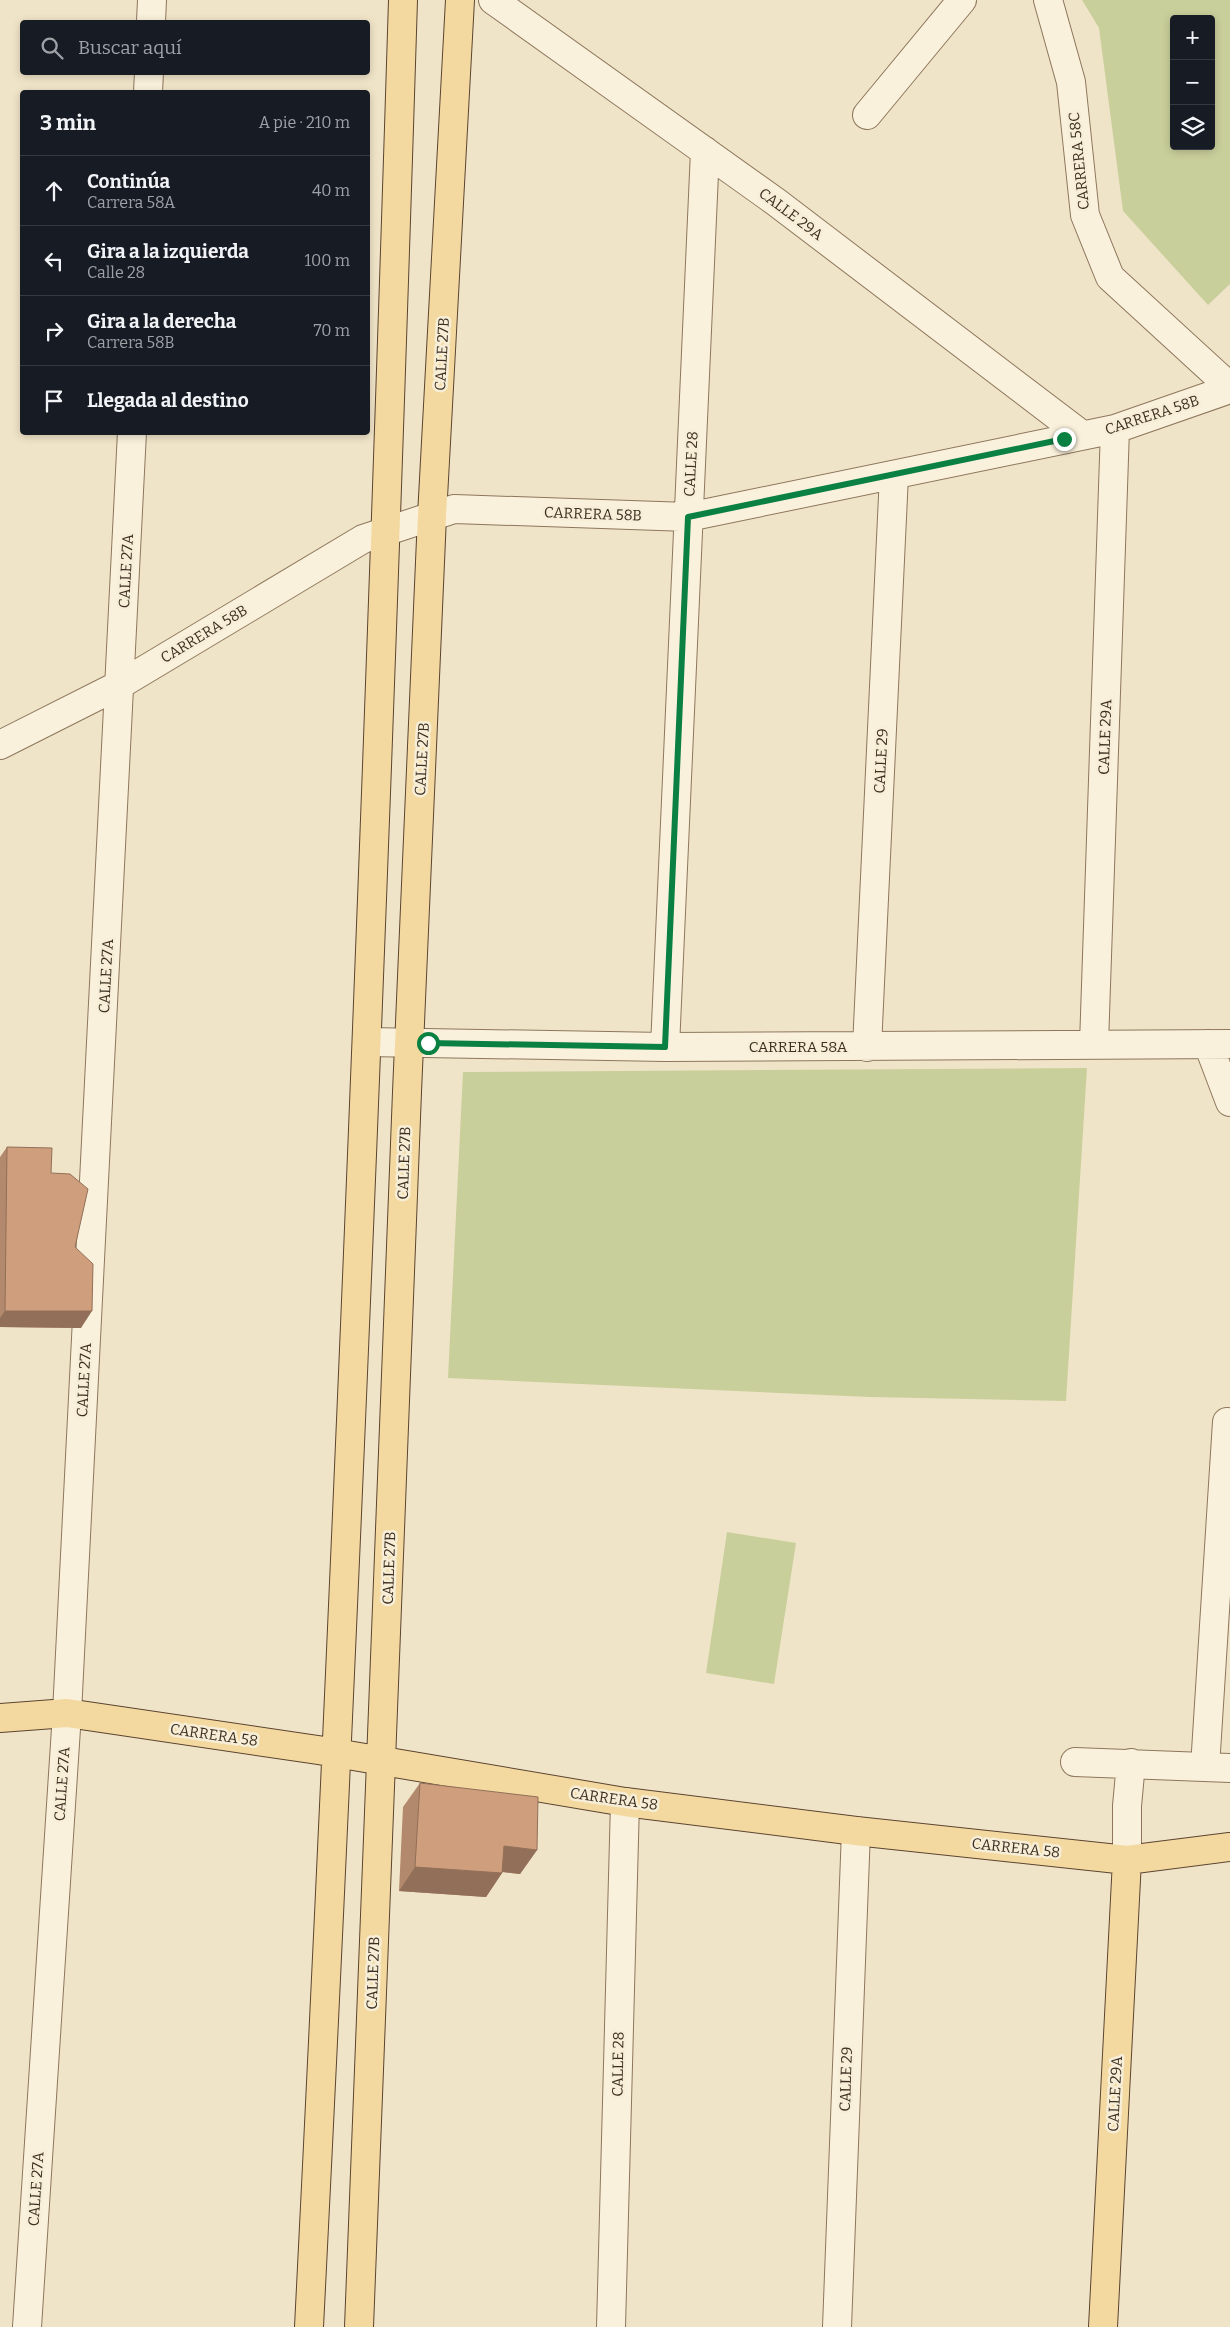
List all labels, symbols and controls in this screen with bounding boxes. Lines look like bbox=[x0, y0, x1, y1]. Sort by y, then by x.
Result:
map controls bbox=[1170, 15, 1215, 150]
button: + bbox=[1170, 15, 1215, 60]
search box bbox=[20, 20, 370, 75]
icon: search bbox=[38, 34, 66, 62]
text: Buscar aquí bbox=[78, 36, 182, 59]
button: − bbox=[1170, 60, 1215, 105]
button: layers bbox=[1170, 105, 1215, 150]
text: 3 min bbox=[40, 110, 96, 136]
street label: CARRERA 58C bbox=[1065, 111, 1093, 211]
text: A pie · 210 m bbox=[259, 113, 350, 132]
text: Continúa bbox=[87, 170, 170, 193]
icon: ahead bbox=[40, 177, 68, 205]
text: 40 m bbox=[312, 181, 350, 200]
street label: CALLE 29A bbox=[755, 184, 827, 244]
text: Carrera 58A bbox=[87, 193, 175, 212]
text: Gira a la izquierda bbox=[87, 240, 249, 263]
icon: left bbox=[40, 247, 68, 275]
text: 100 m bbox=[305, 251, 350, 270]
text: Calle 28 bbox=[87, 263, 145, 282]
text: Gira a la derecha bbox=[87, 310, 236, 333]
icon: right bbox=[40, 317, 68, 345]
street label: CALLE 27B bbox=[431, 317, 453, 391]
text: 70 m bbox=[314, 321, 350, 340]
text: Carrera 58B bbox=[87, 333, 175, 352]
icon: arrive bbox=[40, 387, 68, 415]
text: Llegada al destino bbox=[87, 389, 249, 412]
street label: CARRERA 58B bbox=[1103, 391, 1201, 439]
route end bbox=[1053, 428, 1076, 451]
street label: CALLE 28 bbox=[680, 431, 702, 497]
street label: CARRERA 58B bbox=[544, 503, 642, 525]
street label: CALLE 27A bbox=[115, 533, 137, 609]
street label: CARRERA 58B bbox=[157, 601, 251, 667]
street label: CALLE 29A bbox=[1095, 698, 1115, 775]
street label: CALLE 27B bbox=[411, 722, 433, 796]
street label: CALLE 29 bbox=[870, 728, 892, 794]
street label: CALLE 27A bbox=[95, 938, 117, 1014]
route start bbox=[417, 1032, 440, 1055]
street label: CARRERA 58A bbox=[749, 1038, 848, 1056]
street label: CALLE 27B bbox=[394, 1126, 414, 1200]
street label: CALLE 27A bbox=[73, 1342, 95, 1418]
street label: CALLE 27B bbox=[379, 1531, 399, 1605]
street label: CARRERA 58 bbox=[169, 1720, 259, 1750]
street label: CALLE 27A bbox=[50, 1746, 74, 1822]
street label: CARRERA 58 bbox=[569, 1784, 659, 1814]
street label: CARRERA 58 bbox=[971, 1834, 1061, 1862]
street label: CALLE 27B bbox=[363, 1936, 383, 2010]
street label: CALLE 28 bbox=[608, 2031, 628, 2097]
street label: CALLE 29 bbox=[836, 2046, 856, 2112]
street label: CALLE 29A bbox=[1104, 2055, 1126, 2132]
street label: CALLE 27A bbox=[24, 2151, 48, 2227]

